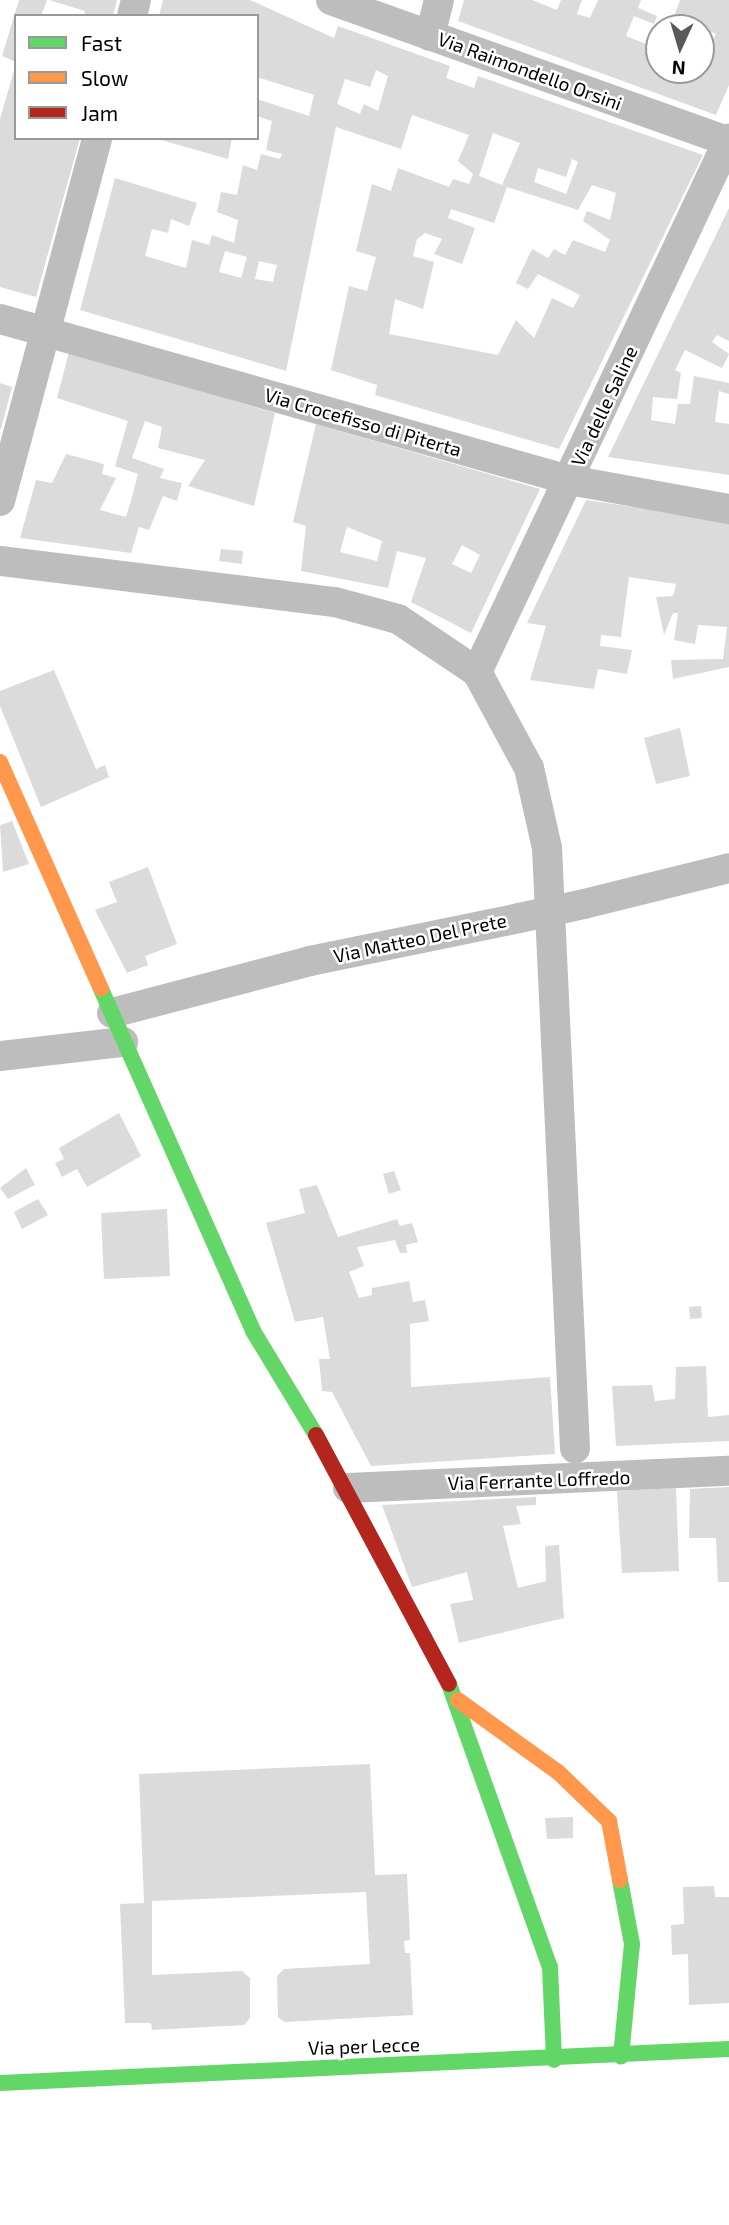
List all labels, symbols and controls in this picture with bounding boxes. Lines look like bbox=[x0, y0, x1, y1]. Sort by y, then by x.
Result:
legend bbox=[14, 14, 259, 140]
north arrow bbox=[645, 14, 715, 84]
street label: Via Raimondello Orsini bbox=[435, 27, 625, 115]
text: Fast bbox=[81, 30, 122, 55]
text: N bbox=[671, 57, 686, 80]
text: Slow bbox=[81, 65, 128, 90]
text: Jam bbox=[81, 100, 118, 125]
street label: Via delle Saline bbox=[566, 342, 642, 470]
street label: Via Crocefisso di Piterta bbox=[262, 383, 464, 461]
street label: Via Matteo Del Prete bbox=[331, 908, 509, 968]
street label: Via Ferrante Loffredo bbox=[447, 1465, 631, 1495]
street label: Via per Lecce bbox=[307, 2033, 421, 2059]

